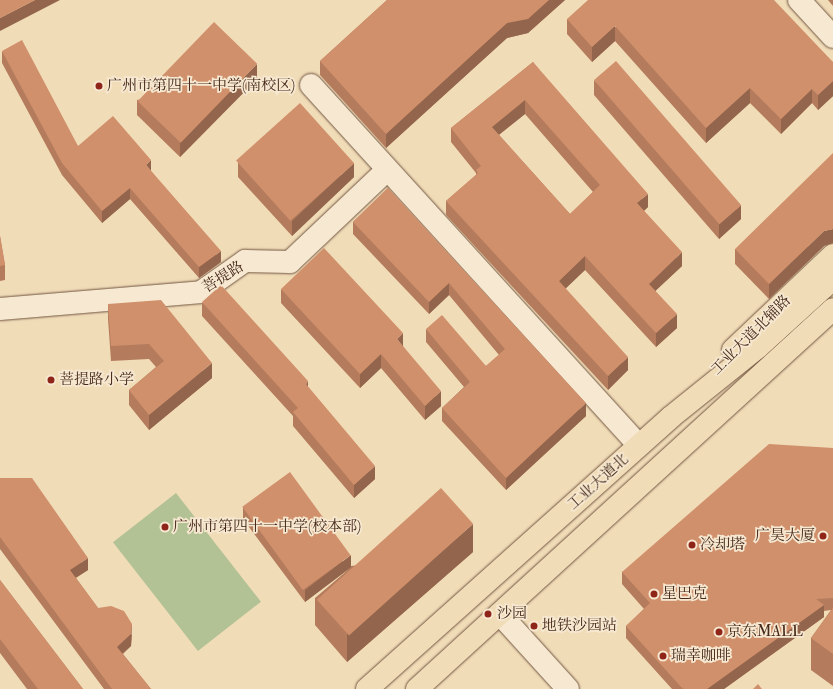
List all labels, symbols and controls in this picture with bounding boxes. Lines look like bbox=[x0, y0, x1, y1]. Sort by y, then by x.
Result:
place label: 广州市第四十一中学(南校区) bbox=[107, 77, 295, 95]
marker: 广州市第四十一中学(南校区) bbox=[94, 81, 104, 91]
street label: 菩提路 bbox=[199, 257, 247, 297]
street label: 工业大道北辅路 bbox=[708, 292, 794, 378]
place label: 菩提路小学 bbox=[59, 371, 134, 389]
marker: 菩提路小学 bbox=[46, 375, 56, 385]
street label: 工业大道北 bbox=[564, 450, 632, 514]
place label: 广州市第四十一中学(校本部) bbox=[173, 518, 361, 536]
marker: 广州市第四十一中学(校本部) bbox=[160, 522, 170, 532]
place label: 广昊大厦 bbox=[755, 527, 815, 545]
marker: 广昊大厦 bbox=[818, 531, 828, 541]
place label: 冷却塔 bbox=[700, 536, 745, 554]
marker: 冷却塔 bbox=[687, 540, 697, 550]
place label: 星巴克 bbox=[662, 585, 707, 603]
marker: 星巴克 bbox=[649, 589, 659, 599]
place label: 沙园 bbox=[497, 605, 527, 623]
marker: 沙园 bbox=[482, 608, 494, 620]
place label: 地铁沙园站 bbox=[542, 617, 617, 635]
marker: 地铁沙园站 bbox=[529, 621, 539, 631]
place label: 京东MALL bbox=[727, 623, 803, 641]
marker: 京东MALL bbox=[714, 627, 724, 637]
place label: 瑞幸咖啡 bbox=[671, 647, 731, 665]
marker: 瑞幸咖啡 bbox=[658, 651, 668, 661]

